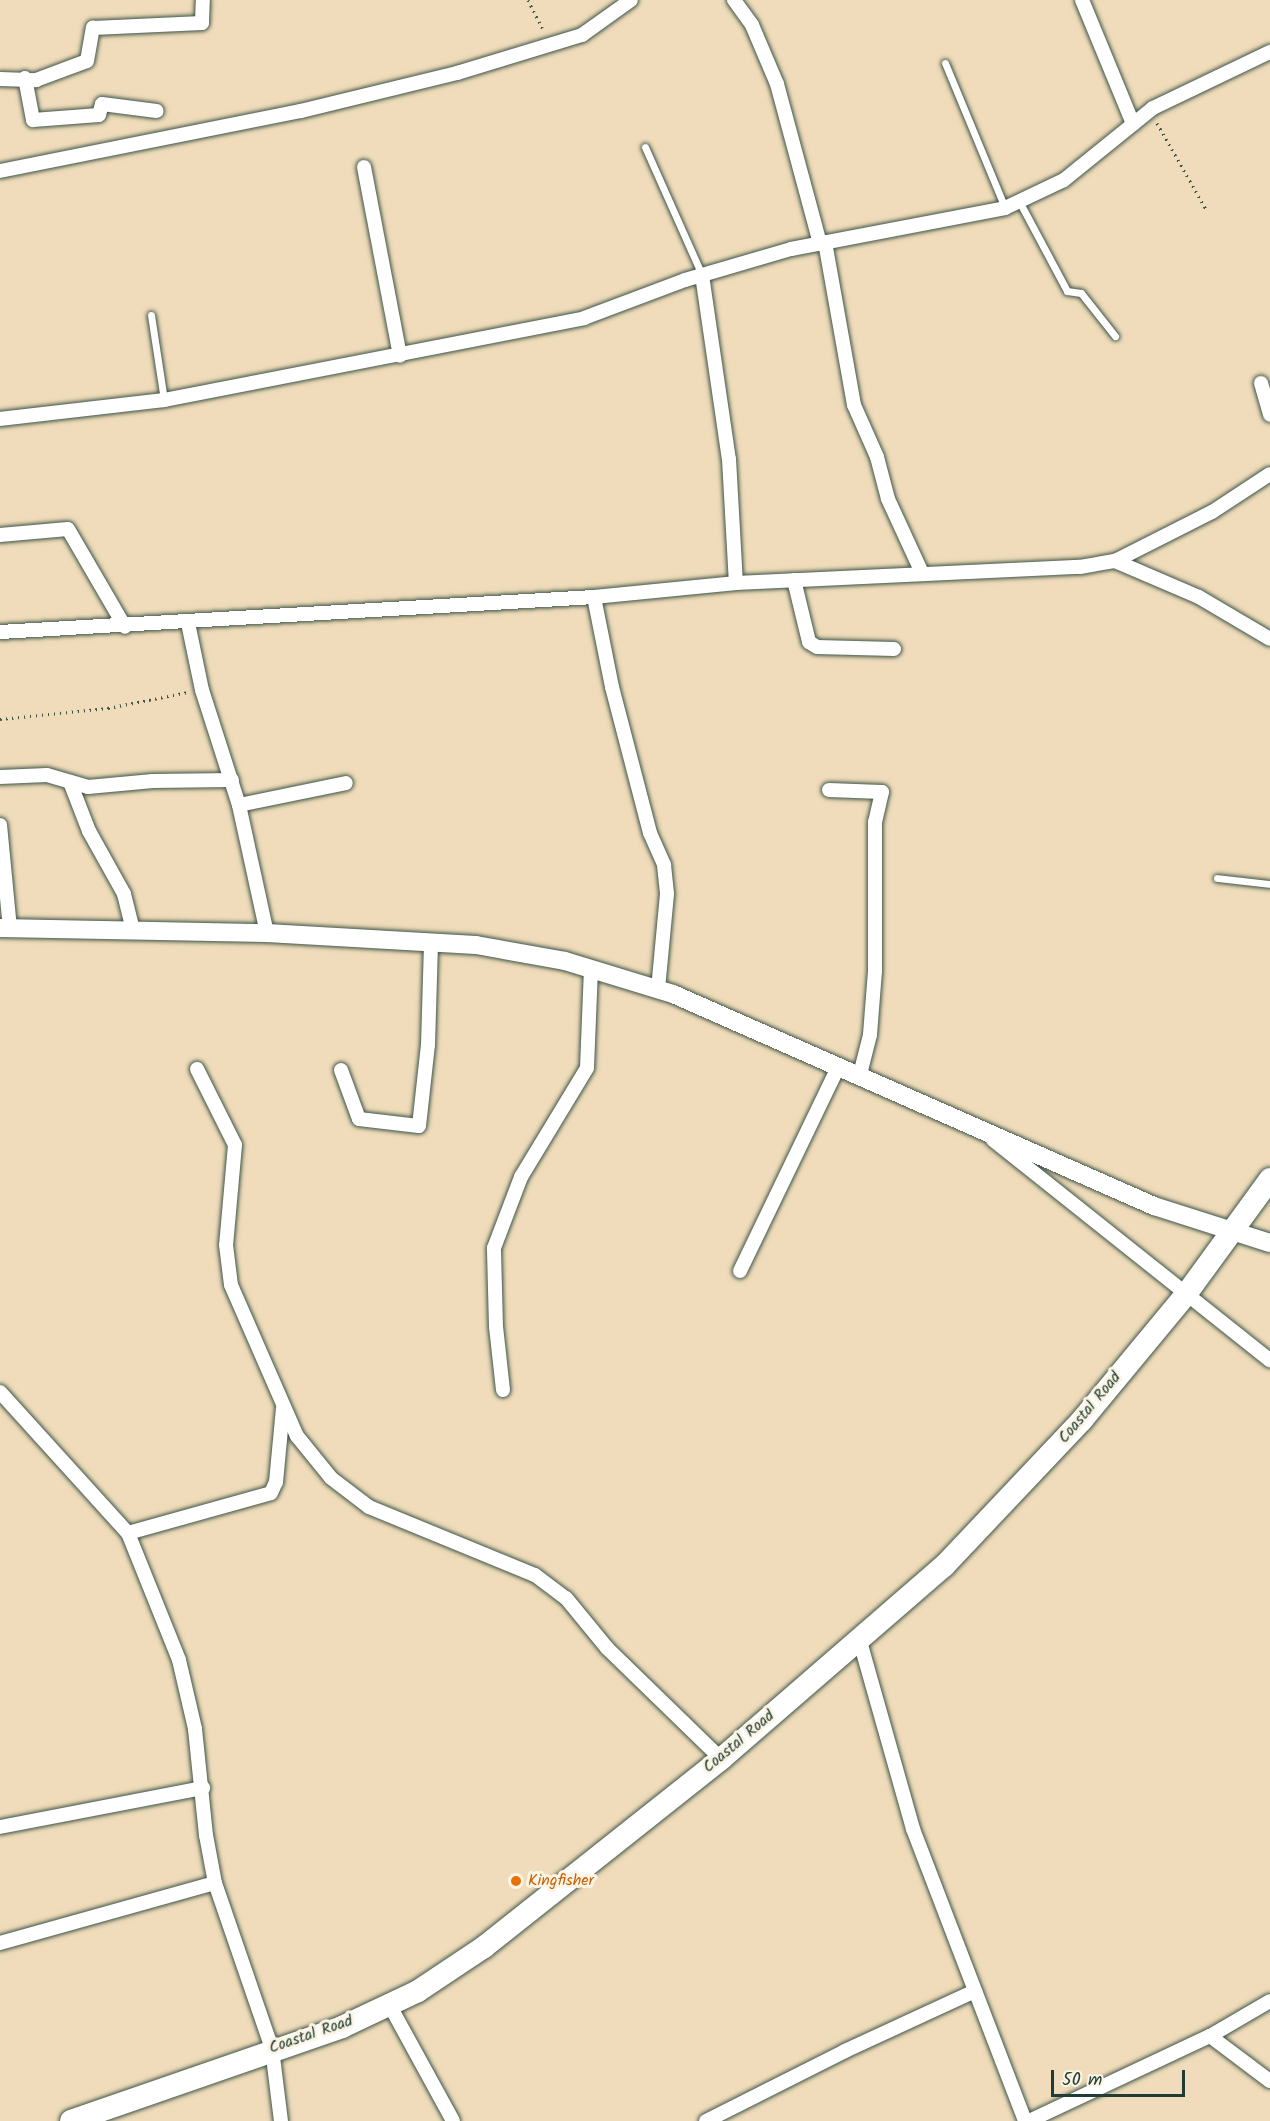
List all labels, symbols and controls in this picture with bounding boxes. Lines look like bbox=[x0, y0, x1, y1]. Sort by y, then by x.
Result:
street label: Coastal Road bbox=[1055, 1368, 1125, 1448]
street label: Coastal Road bbox=[699, 1707, 779, 1777]
place label: Kingfisher bbox=[528, 1871, 594, 1891]
marker: Kingfisher bbox=[509, 1874, 523, 1888]
street label: Coastal Road bbox=[267, 2012, 355, 2058]
scale bar bbox=[1054, 2058, 1188, 2096]
text: 50 m bbox=[1062, 2066, 1102, 2095]

